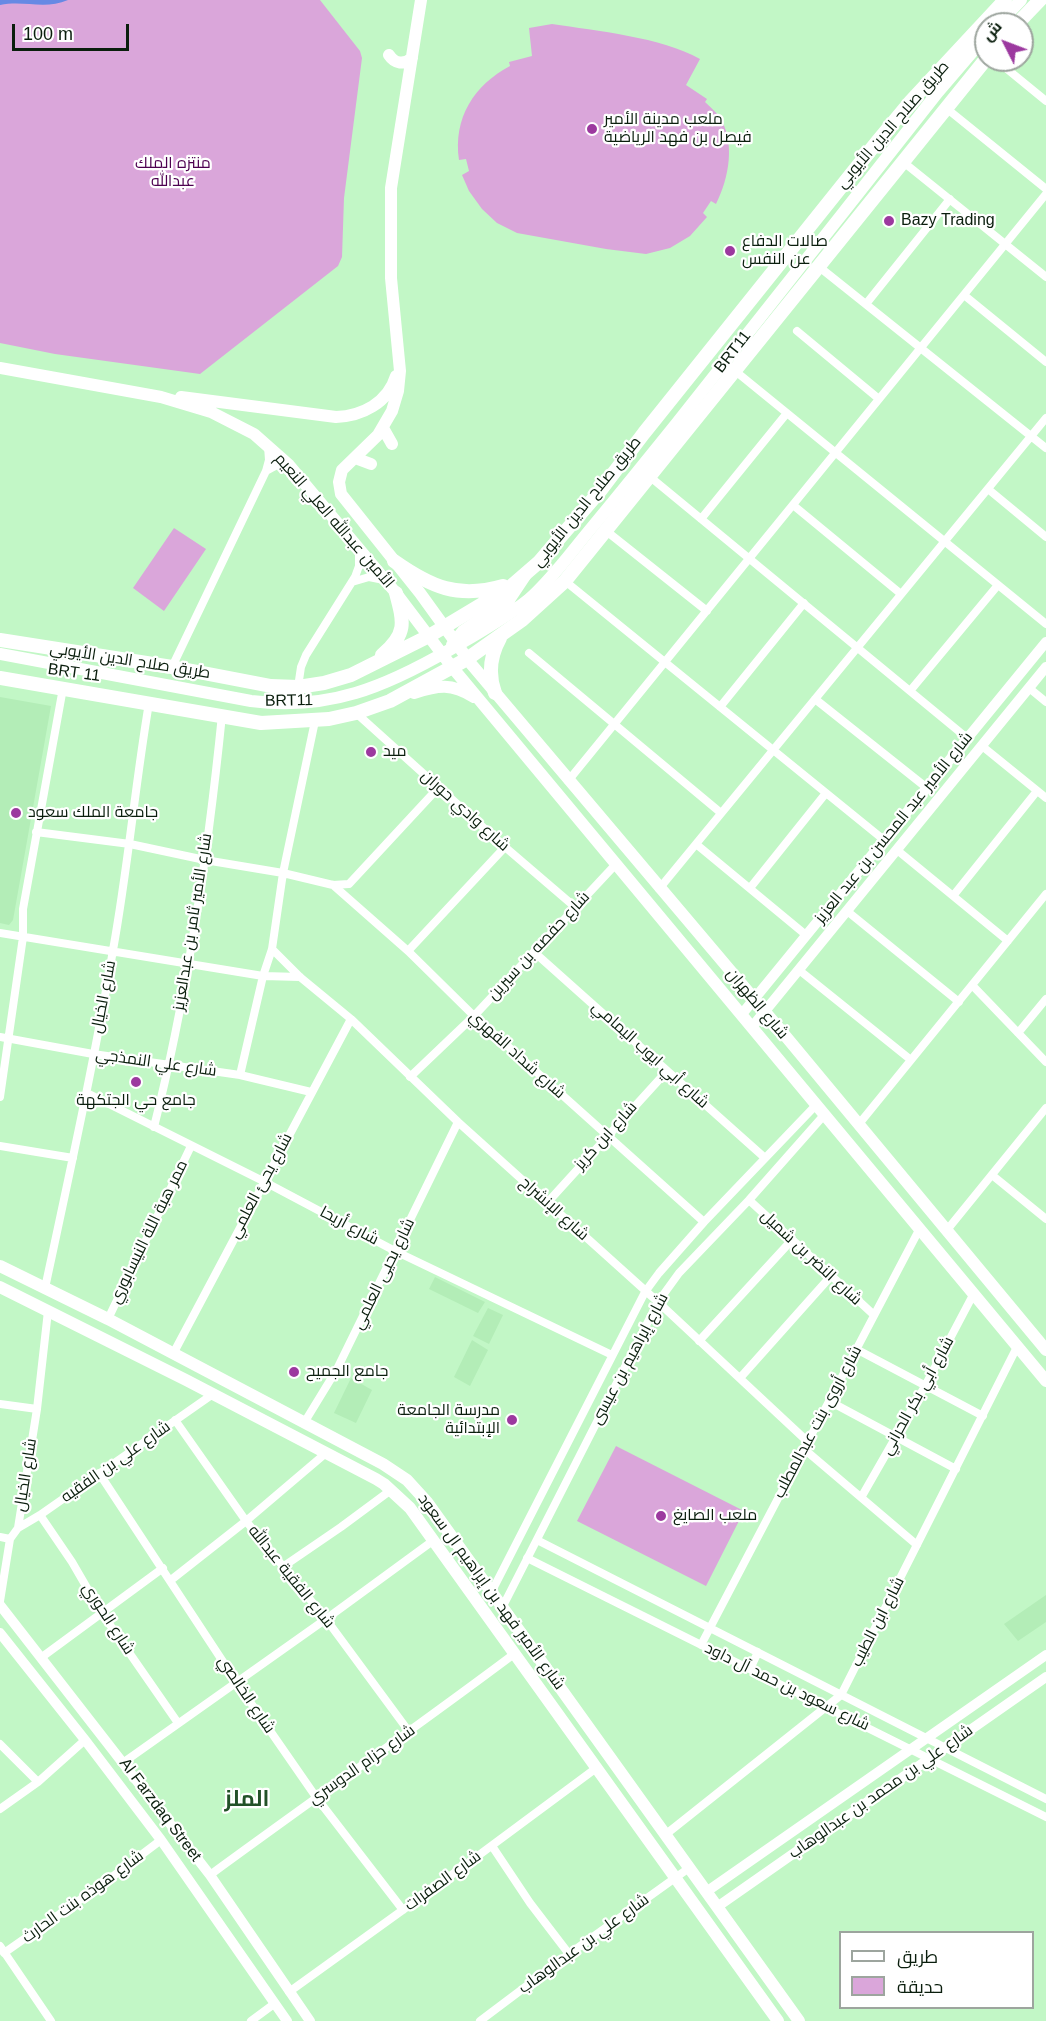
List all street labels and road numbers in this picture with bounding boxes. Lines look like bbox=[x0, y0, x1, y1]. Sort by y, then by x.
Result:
street label: طريق صلاح الدين الأيوبي bbox=[833, 57, 953, 193]
street label: BRT11 bbox=[711, 327, 755, 377]
street label: طريق صلاح الدين الأيوبي bbox=[528, 433, 646, 571]
street label: الأمين عبدالله العلي النعيم bbox=[270, 450, 398, 592]
street label: طريق صلاح الدين الأيوبي bbox=[48, 639, 212, 683]
street label: BRT 11 bbox=[47, 660, 101, 686]
street label: BRT11 bbox=[265, 691, 313, 711]
street label: شارع الأمير عبد المحسن بن عبد العزيز bbox=[811, 728, 977, 928]
street label: شارع وادي حوران bbox=[417, 766, 513, 856]
street label: شارع الأمير ثامر بن عبدالعزيز bbox=[169, 832, 217, 1012]
street label: شارع حفصه بن سيرين bbox=[484, 888, 594, 1004]
street label: شارع الخيال bbox=[88, 959, 120, 1035]
street label: شارع الظهران bbox=[722, 965, 792, 1043]
street label: شارع أبي ايوب اليمامي bbox=[588, 997, 712, 1113]
street label: شارع شداد الفهري bbox=[465, 1007, 569, 1103]
street label: شارع علي النمذجي bbox=[94, 1045, 218, 1081]
street label: شارع ابن كريز bbox=[570, 1098, 642, 1174]
street label: شارع يحئ العلمي bbox=[225, 1130, 297, 1242]
street label: ممر هبة اللة النيسابوري bbox=[106, 1157, 192, 1307]
street label: شارع الإنشراح bbox=[516, 1173, 592, 1245]
street label: شارع أريحا bbox=[316, 1203, 382, 1249]
street label: شارع النضر بن شميل bbox=[757, 1206, 865, 1310]
street label: شارع يحيى العلمي bbox=[349, 1215, 419, 1333]
street label: شارع إبراهيم بن عيسى bbox=[587, 1290, 673, 1428]
street label: شارع أبي بكر الحراني bbox=[877, 1333, 959, 1459]
street label: شارع أروى بنت عبدالمطلب bbox=[770, 1342, 866, 1502]
street label: شارع علي بن الفقيه bbox=[58, 1417, 174, 1507]
street label: شارع الخيال bbox=[11, 1437, 41, 1513]
street label: شارع الأمير فهد بن إبراهيم ال سعود bbox=[413, 1490, 569, 1694]
street label: شارع الفقية عبدالله bbox=[244, 1522, 338, 1632]
street label: شارع ابن الطيب bbox=[847, 1574, 909, 1670]
street label: شارع الحوري bbox=[78, 1580, 138, 1658]
street label: شارع سعود بن حمد آل داود bbox=[702, 1639, 872, 1735]
street label: شارع الخالصي bbox=[213, 1653, 279, 1737]
street label: شارع حزام الدوسري bbox=[305, 1721, 419, 1809]
street label: شارع علي بن محمد بن عبدالوهاب bbox=[785, 1721, 977, 1863]
street label: Al Farzdaq Street bbox=[115, 1755, 205, 1865]
street label: شارع هوذه بنت الحارث bbox=[19, 1847, 147, 1947]
street label: شارع الصفرات bbox=[401, 1847, 485, 1915]
street label: شارع علي بن عبدالوهاب bbox=[515, 1890, 653, 1998]

